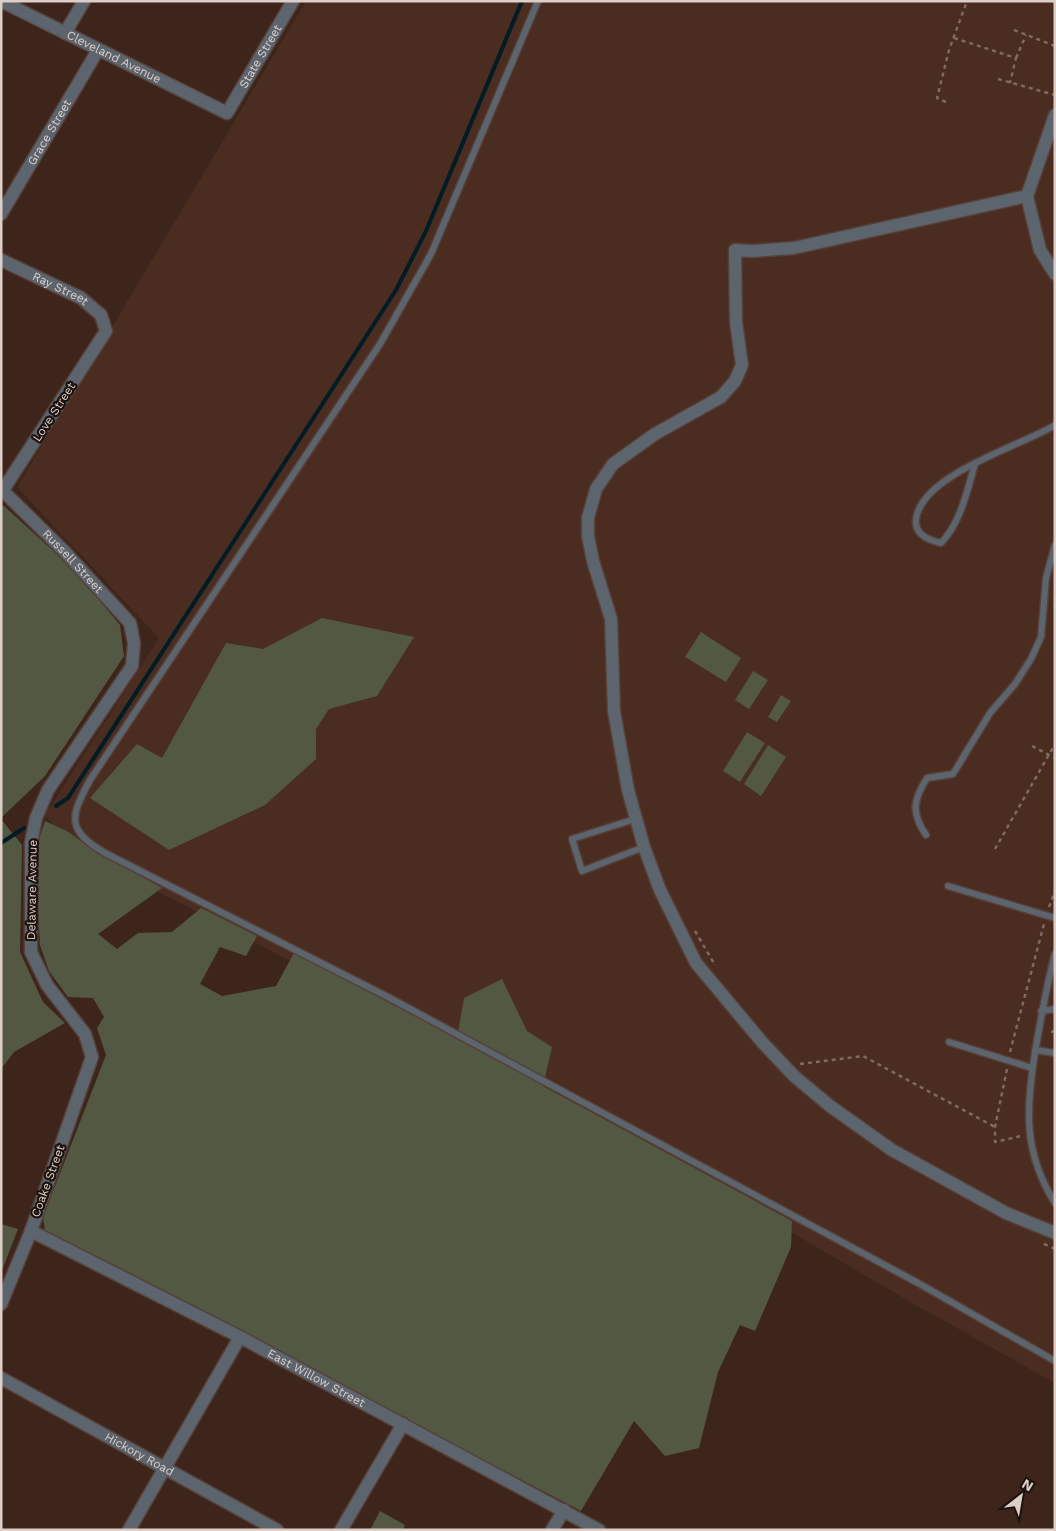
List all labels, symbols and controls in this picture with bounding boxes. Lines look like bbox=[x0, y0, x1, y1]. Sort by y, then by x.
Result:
street label: State Street bbox=[236, 22, 285, 91]
street label: Cleveland Avenue bbox=[64, 28, 163, 86]
street label: Grace Street bbox=[24, 97, 74, 168]
street label: Ray Street bbox=[30, 269, 91, 308]
street label: Love Street bbox=[30, 380, 78, 444]
street label: Russell Street bbox=[40, 527, 106, 596]
street label: Delaware Avenue bbox=[24, 840, 40, 940]
street label: Coake Street bbox=[28, 1143, 68, 1219]
street label: East Willow Street bbox=[265, 1346, 368, 1410]
street label: Hickory Road bbox=[102, 1430, 176, 1479]
north arrow bbox=[996, 1471, 1046, 1521]
text: N bbox=[1019, 1475, 1036, 1494]

